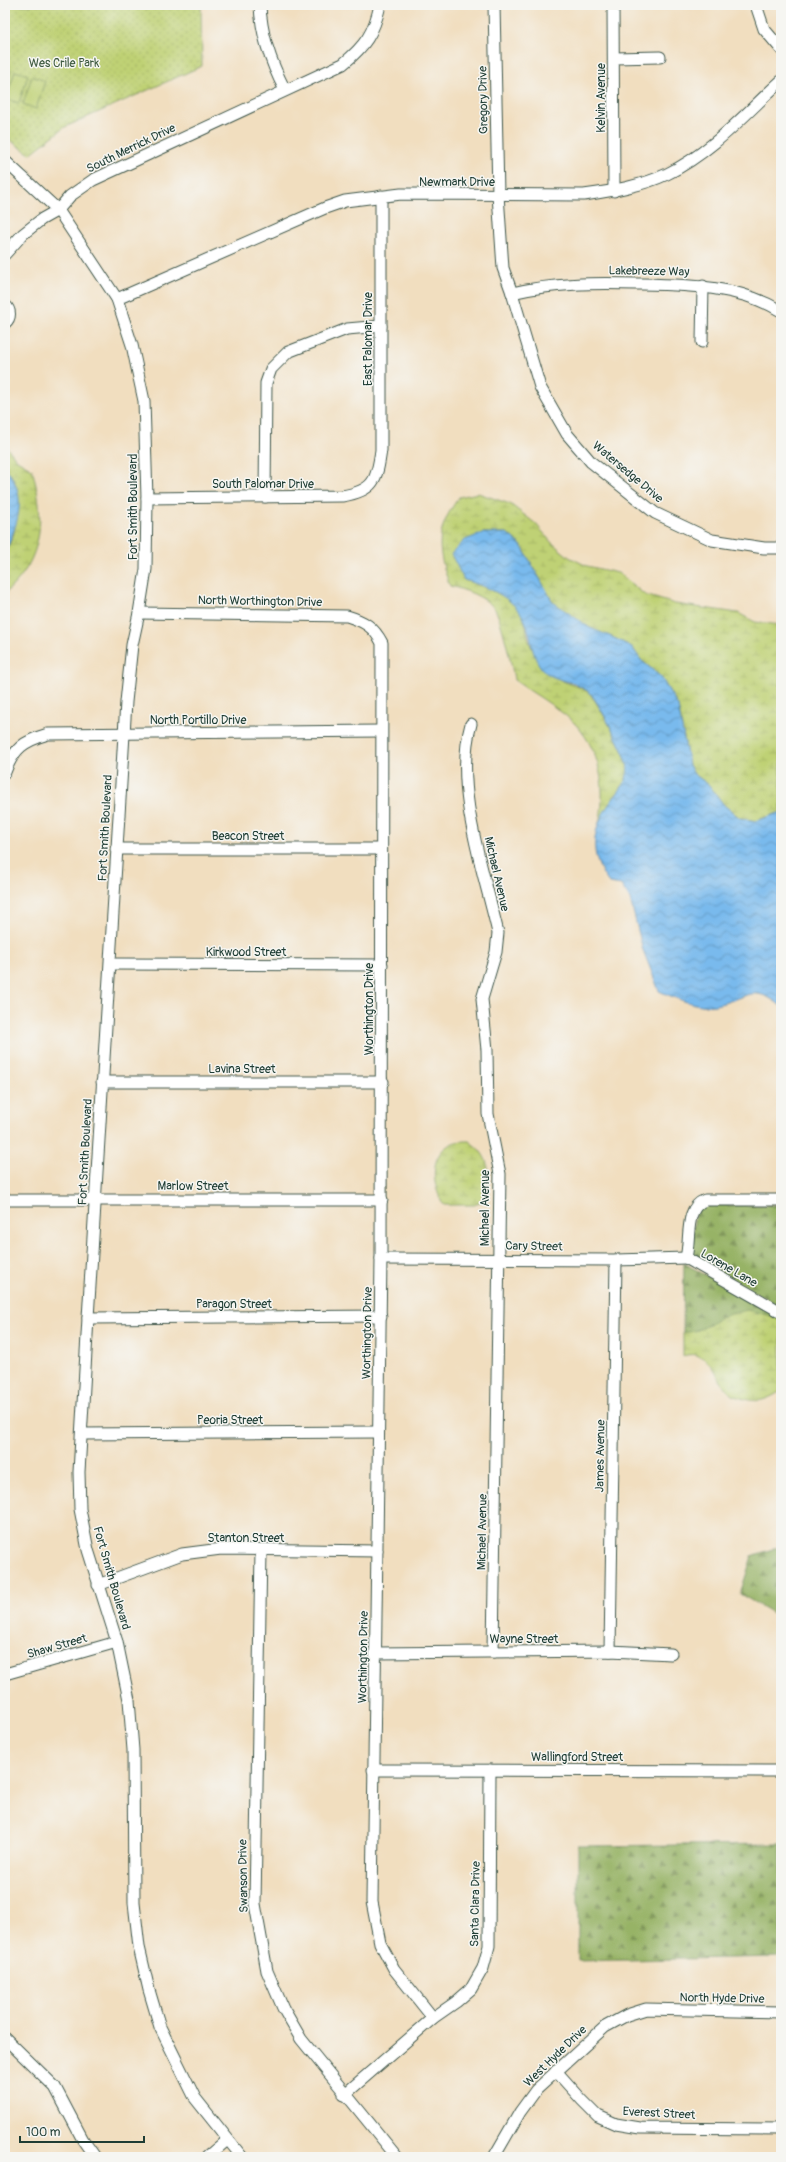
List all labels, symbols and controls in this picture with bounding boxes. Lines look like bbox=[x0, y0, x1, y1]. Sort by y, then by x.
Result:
park label: Wes Crile Park bbox=[29, 56, 99, 71]
street label: Kelvin Avenue bbox=[594, 63, 609, 133]
street label: Gregory Drive bbox=[475, 66, 492, 134]
street label: South Merrick Drive bbox=[84, 120, 178, 176]
street label: Newmark Drive bbox=[419, 175, 495, 190]
street label: Lakebreeze Way bbox=[608, 263, 689, 280]
street label: East Palomar Drive bbox=[361, 292, 376, 386]
street label: Watersedge Drive bbox=[589, 438, 666, 506]
street label: Fort Smith Boulevard bbox=[126, 454, 141, 560]
street label: South Palomar Drive bbox=[212, 477, 314, 492]
street label: North Worthington Drive bbox=[198, 593, 322, 610]
street label: North Portillo Drive bbox=[150, 713, 246, 728]
street label: Fort Smith Boulevard bbox=[95, 774, 116, 882]
street label: Beacon Street bbox=[212, 829, 284, 844]
street label: Michael Avenue bbox=[481, 835, 512, 913]
street label: Kirkwood Street bbox=[206, 945, 287, 960]
street label: Worthington Drive bbox=[362, 963, 377, 1055]
street label: Lavina Street bbox=[208, 1062, 276, 1077]
street label: Fort Smith Boulevard bbox=[75, 1098, 96, 1206]
street label: Michael Avenue bbox=[478, 1170, 493, 1246]
street label: Marlow Street bbox=[158, 1179, 229, 1194]
street label: Cary Street bbox=[505, 1238, 563, 1255]
street label: Lorene Lane bbox=[698, 1246, 760, 1291]
street label: Worthington Drive bbox=[359, 1287, 376, 1379]
street label: Paragon Street bbox=[196, 1297, 272, 1312]
street label: Peoria Street bbox=[197, 1413, 263, 1428]
street label: James Avenue bbox=[592, 1419, 609, 1493]
street label: Michael Avenue bbox=[474, 1494, 491, 1570]
street label: Fort Smith Boulevard bbox=[90, 1525, 133, 1632]
street label: Stanton Street bbox=[208, 1531, 285, 1546]
street label: Worthington Drive bbox=[355, 1611, 372, 1703]
street label: Shaw Street bbox=[26, 1631, 89, 1662]
street label: Wayne Street bbox=[490, 1632, 559, 1647]
street label: Wallingford Street bbox=[531, 1750, 623, 1765]
street label: Swanson Drive bbox=[235, 1839, 252, 1913]
street label: Santa Clara Drive bbox=[467, 1861, 484, 1947]
street label: North Hyde Drive bbox=[679, 1990, 765, 2007]
street label: West Hyde Drive bbox=[521, 2022, 590, 2090]
street label: Everest Street bbox=[622, 2104, 696, 2123]
scale bar bbox=[20, 2118, 144, 2144]
text: 100 m bbox=[26, 2125, 61, 2140]

